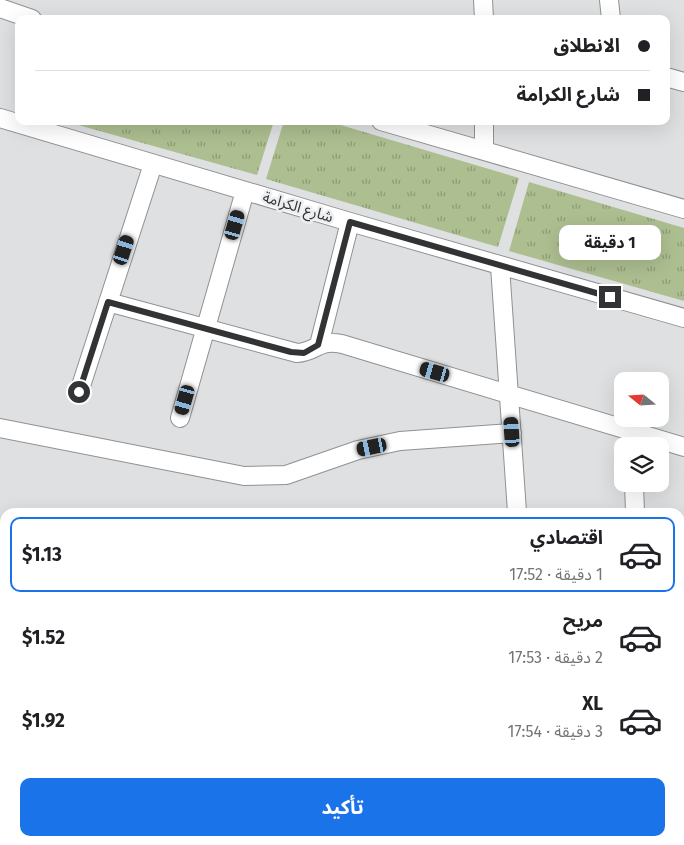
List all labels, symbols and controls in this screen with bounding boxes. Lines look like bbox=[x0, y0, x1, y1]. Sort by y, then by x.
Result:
text: الانطلاق bbox=[554, 34, 620, 57]
text: شارع الكرامة bbox=[516, 83, 620, 106]
street label: شارع الكرامة bbox=[260, 188, 336, 229]
car bbox=[223, 209, 246, 241]
callout: 1 دقيقة bbox=[559, 224, 661, 260]
car bbox=[112, 233, 135, 267]
text: 1 دقيقة bbox=[584, 233, 636, 252]
route end bbox=[599, 286, 621, 308]
car bbox=[418, 361, 451, 383]
north arrow bbox=[614, 372, 669, 428]
map controls bbox=[614, 372, 669, 492]
route start bbox=[68, 381, 90, 403]
car bbox=[173, 384, 196, 416]
car bbox=[503, 417, 520, 447]
car bbox=[355, 437, 388, 457]
button: layers bbox=[614, 437, 669, 492]
text: اقتصادي bbox=[530, 526, 603, 549]
icon: car bbox=[618, 532, 663, 577]
text: $1.13 bbox=[22, 543, 62, 566]
text: 1 دقيقة · 17:52 bbox=[509, 565, 603, 584]
text: مريح bbox=[563, 609, 603, 632]
icon: car bbox=[618, 615, 663, 660]
text: $1.52 bbox=[22, 626, 65, 649]
text: 2 دقيقة · 17:53 bbox=[508, 648, 603, 667]
text: XL bbox=[582, 692, 603, 715]
icon: car bbox=[618, 698, 663, 743]
text: $1.92 bbox=[22, 709, 65, 732]
text: 3 دقيقة · 17:54 bbox=[508, 722, 603, 741]
button: تأكيد bbox=[20, 778, 665, 836]

